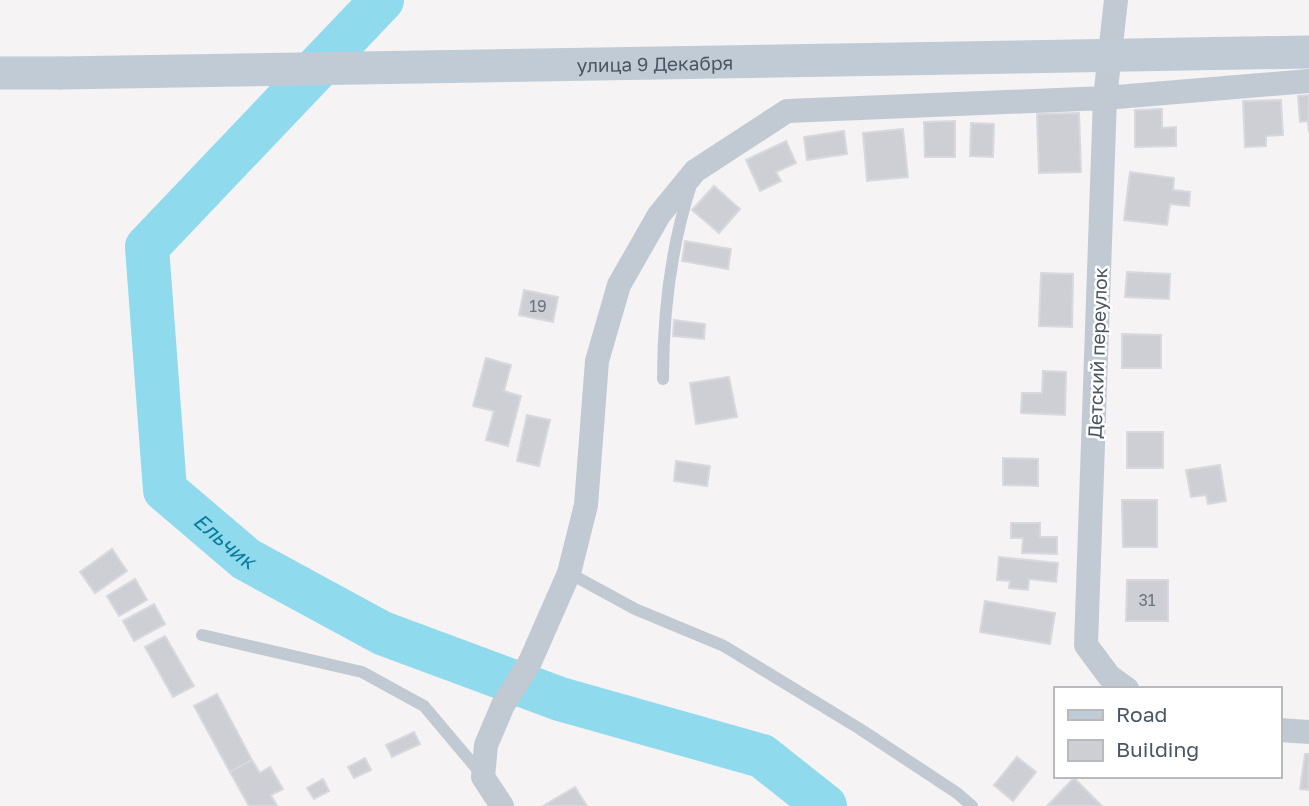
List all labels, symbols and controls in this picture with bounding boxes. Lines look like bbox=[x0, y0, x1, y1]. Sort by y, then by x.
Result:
street label: улица 9 Декабря bbox=[576, 50, 734, 76]
street label: Детский переулок bbox=[1083, 267, 1111, 439]
house number: 19 bbox=[529, 296, 547, 316]
water label: Ельчик bbox=[189, 507, 262, 576]
house number: 31 bbox=[1138, 590, 1156, 610]
legend bbox=[1054, 687, 1281, 778]
text: Road bbox=[1116, 701, 1167, 727]
text: Building bbox=[1116, 736, 1199, 762]

